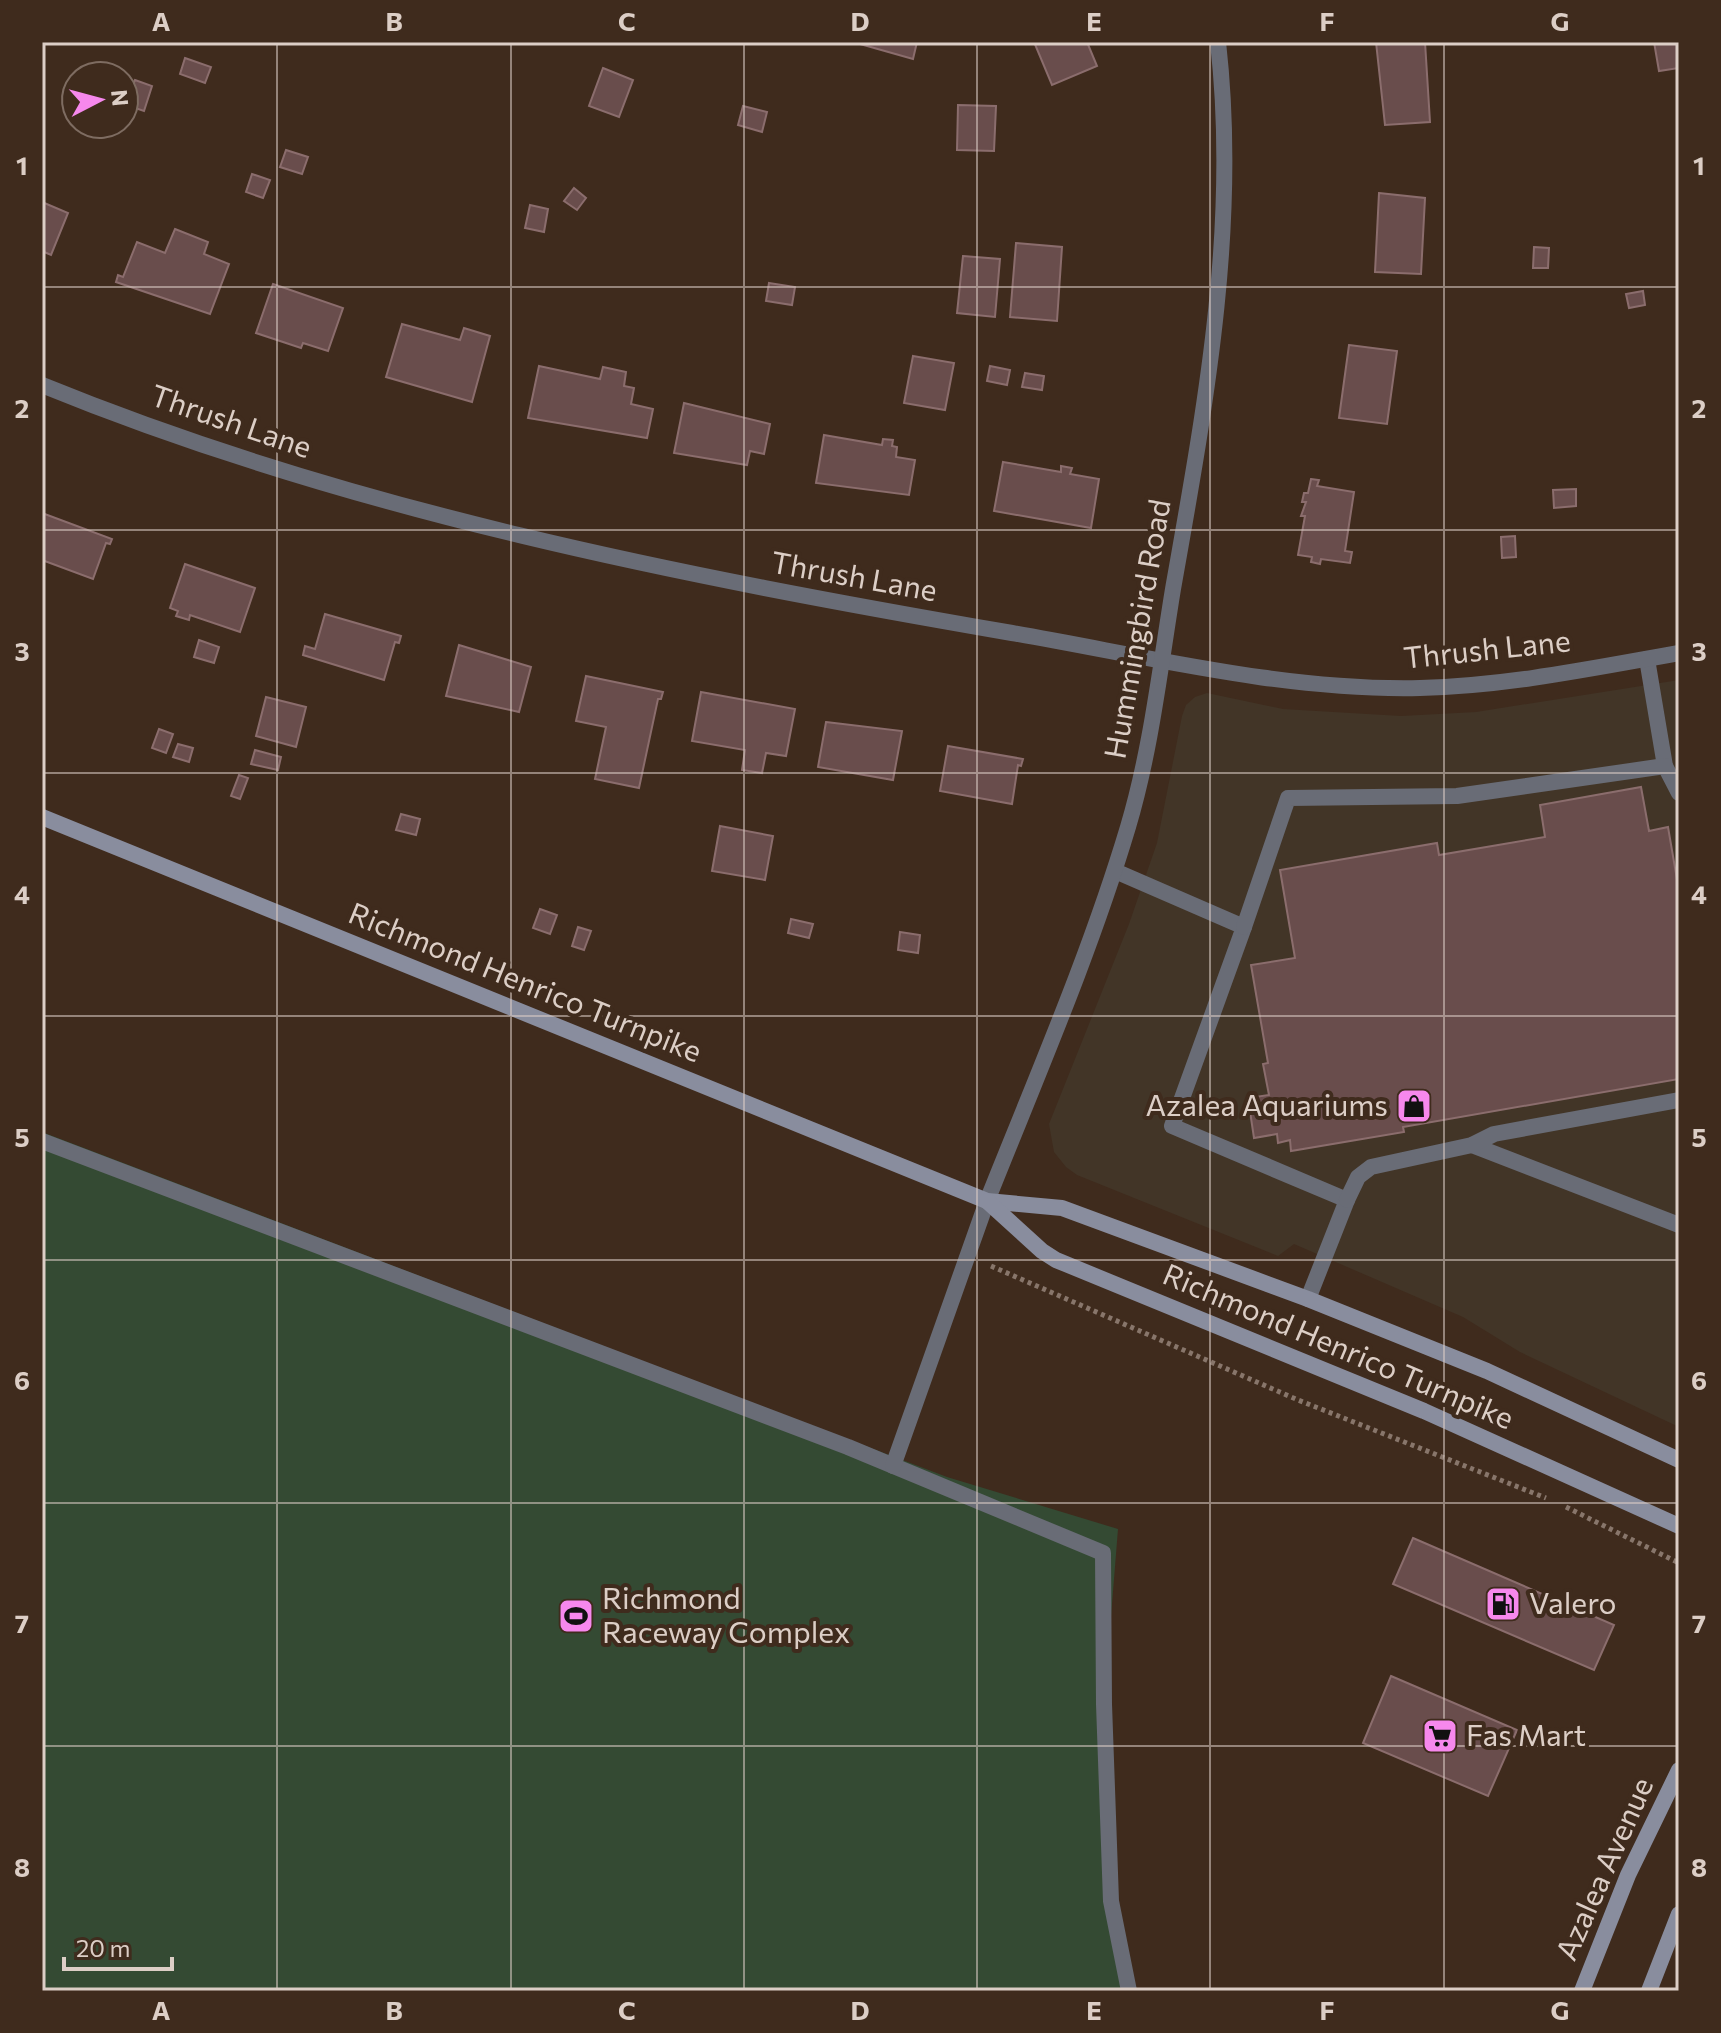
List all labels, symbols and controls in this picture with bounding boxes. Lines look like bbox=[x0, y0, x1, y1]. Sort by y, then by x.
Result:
text: A bbox=[152, 5, 171, 36]
text: B bbox=[385, 5, 403, 36]
text: C bbox=[618, 5, 636, 36]
text: D bbox=[850, 5, 870, 36]
text: E bbox=[1086, 5, 1102, 36]
text: F bbox=[1319, 5, 1335, 36]
text: G bbox=[1551, 5, 1569, 36]
north arrow bbox=[60, 60, 140, 140]
text: N bbox=[106, 88, 135, 107]
text: 1 bbox=[16, 149, 28, 180]
text: 1 bbox=[1693, 149, 1705, 180]
street label: Thrush Lane bbox=[147, 375, 317, 464]
text: 2 bbox=[15, 392, 29, 423]
text: 2 bbox=[1692, 392, 1706, 423]
street label: Hummingbird Road bbox=[1095, 496, 1177, 761]
street label: Thrush Lane bbox=[769, 542, 940, 607]
street label: Thrush Lane bbox=[1401, 620, 1572, 675]
text: 3 bbox=[14, 635, 30, 666]
text: 3 bbox=[1691, 635, 1707, 666]
text: 4 bbox=[14, 878, 30, 909]
text: 4 bbox=[1691, 878, 1707, 909]
street label: Richmond Henrico Turnpike bbox=[344, 893, 708, 1069]
place label: Azalea Aquariums bbox=[1146, 1085, 1388, 1122]
shop icon: Azalea Aquariums bbox=[1395, 1087, 1433, 1125]
text: 5 bbox=[14, 1121, 30, 1152]
text: 5 bbox=[1691, 1121, 1707, 1152]
street label: Richmond Henrico Turnpike bbox=[1158, 1254, 1520, 1435]
text: 6 bbox=[14, 1364, 30, 1395]
text: 6 bbox=[1691, 1364, 1707, 1395]
place label: Richmond Raceway Complex bbox=[602, 1578, 850, 1649]
place label: Valero bbox=[1529, 1583, 1617, 1620]
fuel station icon: Valero bbox=[1484, 1585, 1522, 1623]
sports icon: Richmond Raceway Complex bbox=[557, 1597, 595, 1635]
text: 7 bbox=[15, 1607, 29, 1638]
text: 7 bbox=[1692, 1607, 1706, 1638]
place label: Fas Mart bbox=[1466, 1715, 1586, 1752]
supermarket icon: Fas Mart bbox=[1421, 1717, 1459, 1755]
street label: Azalea Avenue bbox=[1546, 1771, 1660, 1965]
text: 8 bbox=[14, 1851, 30, 1882]
text: 8 bbox=[1691, 1851, 1707, 1882]
scale bar bbox=[64, 1921, 172, 1971]
text: 20 m bbox=[76, 1933, 130, 1962]
text: A bbox=[152, 1994, 171, 2025]
text: B bbox=[385, 1994, 403, 2025]
text: C bbox=[618, 1994, 636, 2025]
text: D bbox=[850, 1994, 870, 2025]
text: E bbox=[1086, 1994, 1102, 2025]
text: F bbox=[1319, 1994, 1335, 2025]
text: G bbox=[1551, 1994, 1569, 2025]

